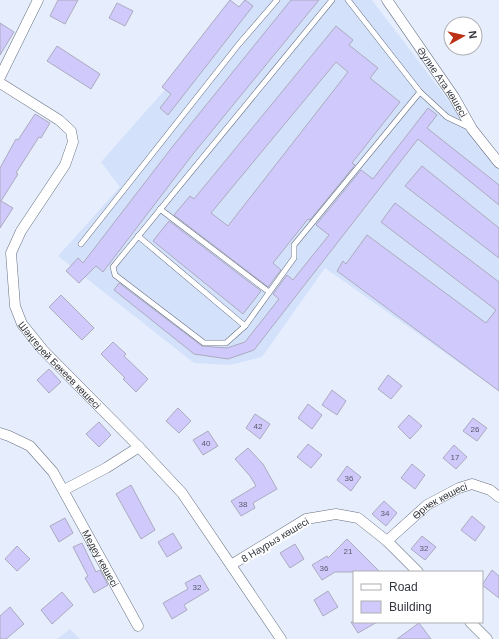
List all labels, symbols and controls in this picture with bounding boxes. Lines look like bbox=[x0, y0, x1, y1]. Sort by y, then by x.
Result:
north arrow bbox=[443, 16, 483, 56]
text: N bbox=[466, 30, 479, 39]
street label: Әулие Ата көшесі bbox=[415, 45, 470, 119]
street label: Шәңгерей Бөкеев көшесі bbox=[16, 319, 103, 411]
house number: 42 bbox=[254, 422, 263, 431]
house number: 26 bbox=[471, 425, 480, 434]
house number: 40 bbox=[202, 439, 211, 448]
house number: 17 bbox=[451, 453, 460, 462]
house number: 36 bbox=[345, 474, 354, 483]
street label: Өрнек көшесі bbox=[410, 480, 468, 521]
house number: 38 bbox=[239, 500, 248, 509]
house number: 34 bbox=[381, 509, 390, 518]
street label: 8 Наурыз көшесі bbox=[239, 516, 311, 564]
street label: Медеу көшесі bbox=[80, 528, 121, 589]
house number: 32 bbox=[420, 544, 429, 553]
house number: 21 bbox=[344, 547, 353, 556]
house number: 36 bbox=[320, 564, 329, 573]
legend bbox=[353, 571, 483, 623]
text: Road bbox=[389, 580, 418, 594]
house number: 32 bbox=[193, 583, 202, 592]
text: Building bbox=[389, 600, 432, 614]

